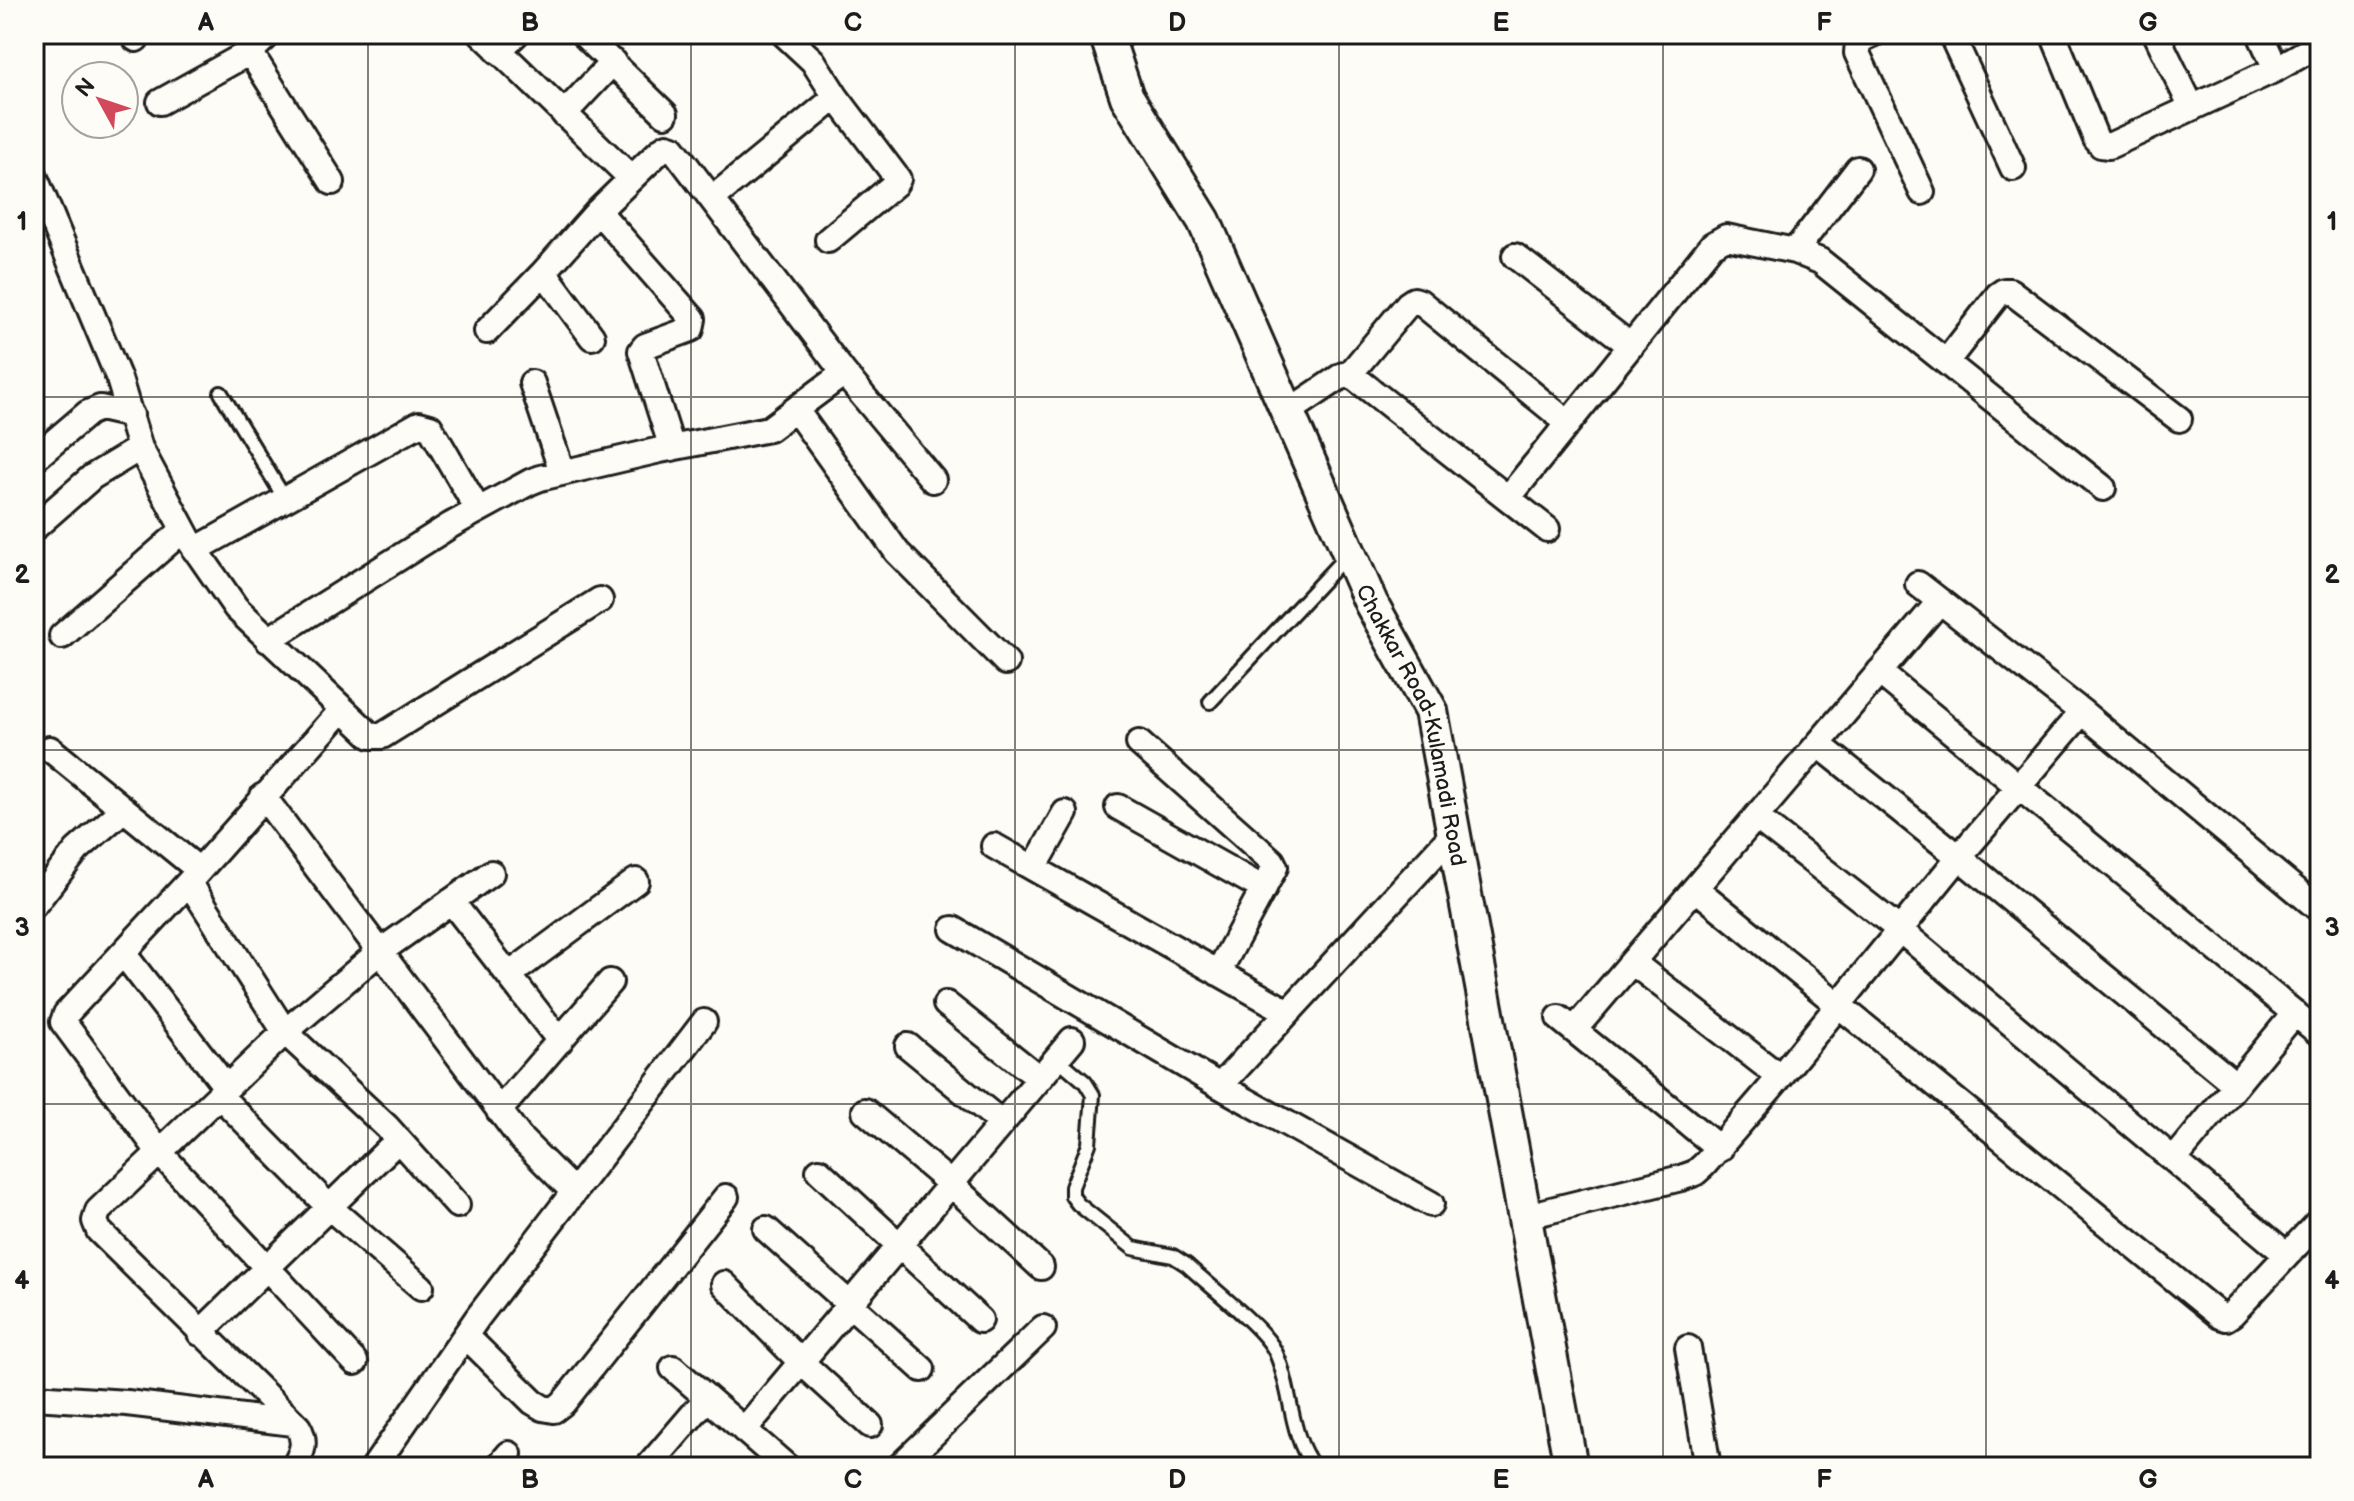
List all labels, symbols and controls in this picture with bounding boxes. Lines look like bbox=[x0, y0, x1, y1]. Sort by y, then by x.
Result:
text: A bbox=[197, 8, 214, 39]
text: B bbox=[521, 8, 539, 39]
text: C bbox=[844, 8, 862, 39]
text: D bbox=[1168, 8, 1186, 39]
text: E bbox=[1493, 8, 1510, 39]
text: F bbox=[1816, 8, 1832, 39]
text: G bbox=[2138, 8, 2158, 39]
north arrow bbox=[60, 60, 140, 140]
text: N bbox=[70, 73, 101, 103]
text: 1 bbox=[17, 207, 27, 238]
text: 1 bbox=[2327, 207, 2337, 238]
text: 2 bbox=[14, 560, 30, 591]
text: 2 bbox=[2324, 560, 2340, 591]
street label: Chakkar Road-Kulamadi Road bbox=[1350, 581, 1471, 868]
text: 3 bbox=[14, 913, 30, 944]
text: 3 bbox=[2324, 913, 2340, 944]
text: 4 bbox=[14, 1266, 30, 1297]
text: 4 bbox=[2324, 1266, 2340, 1297]
text: A bbox=[197, 1465, 214, 1496]
text: B bbox=[521, 1465, 539, 1496]
text: C bbox=[844, 1465, 862, 1496]
text: D bbox=[1168, 1465, 1186, 1496]
text: E bbox=[1493, 1465, 1510, 1496]
text: F bbox=[1816, 1465, 1832, 1496]
text: G bbox=[2138, 1465, 2158, 1496]

